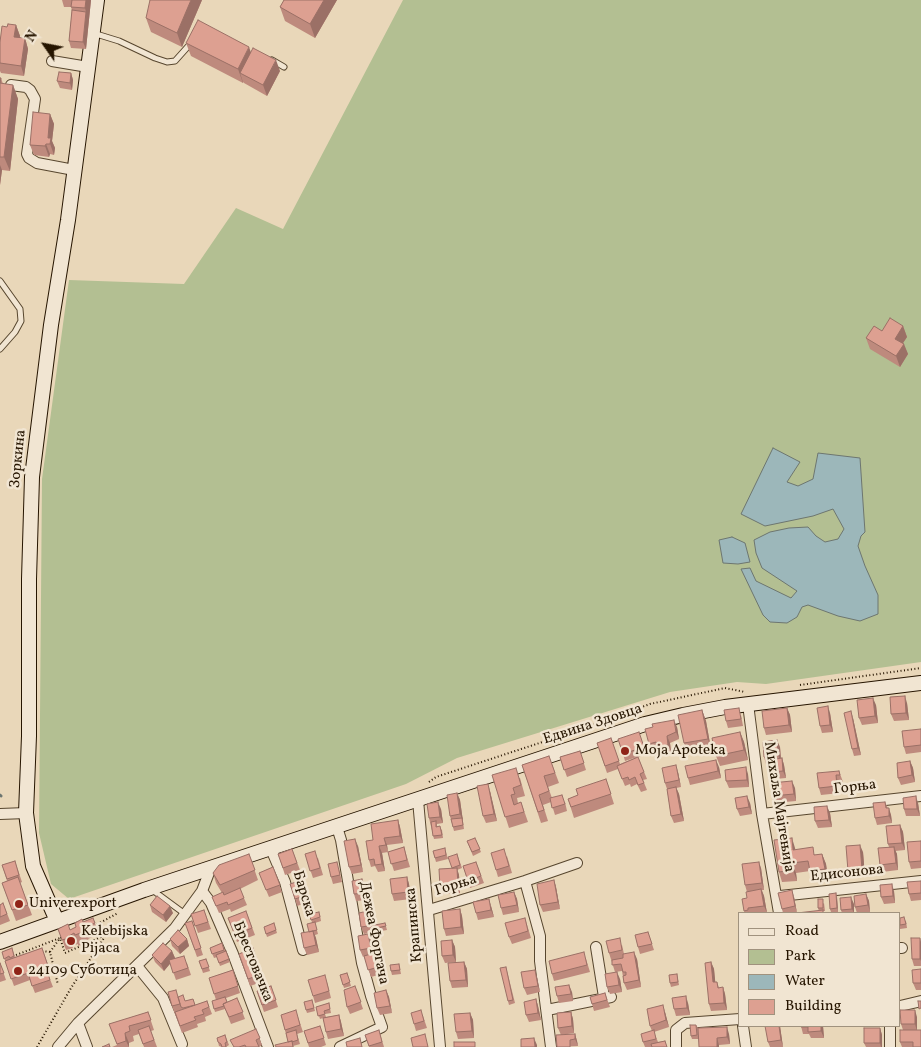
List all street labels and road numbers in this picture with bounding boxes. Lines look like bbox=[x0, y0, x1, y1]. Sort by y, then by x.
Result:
street label: Зоркина bbox=[7, 429, 31, 489]
street label: Едвина Здовца bbox=[541, 700, 645, 750]
street label: Михаља Мајтењија bbox=[759, 740, 797, 874]
street label: Горња bbox=[833, 776, 877, 800]
street label: Едисонова bbox=[810, 861, 884, 887]
street label: Барска bbox=[288, 869, 318, 919]
street label: Горња bbox=[433, 871, 479, 901]
street label: Дежеа Форгача bbox=[354, 880, 392, 986]
street label: Крапинска bbox=[403, 887, 427, 963]
street label: Брестовачка bbox=[228, 919, 276, 1005]

